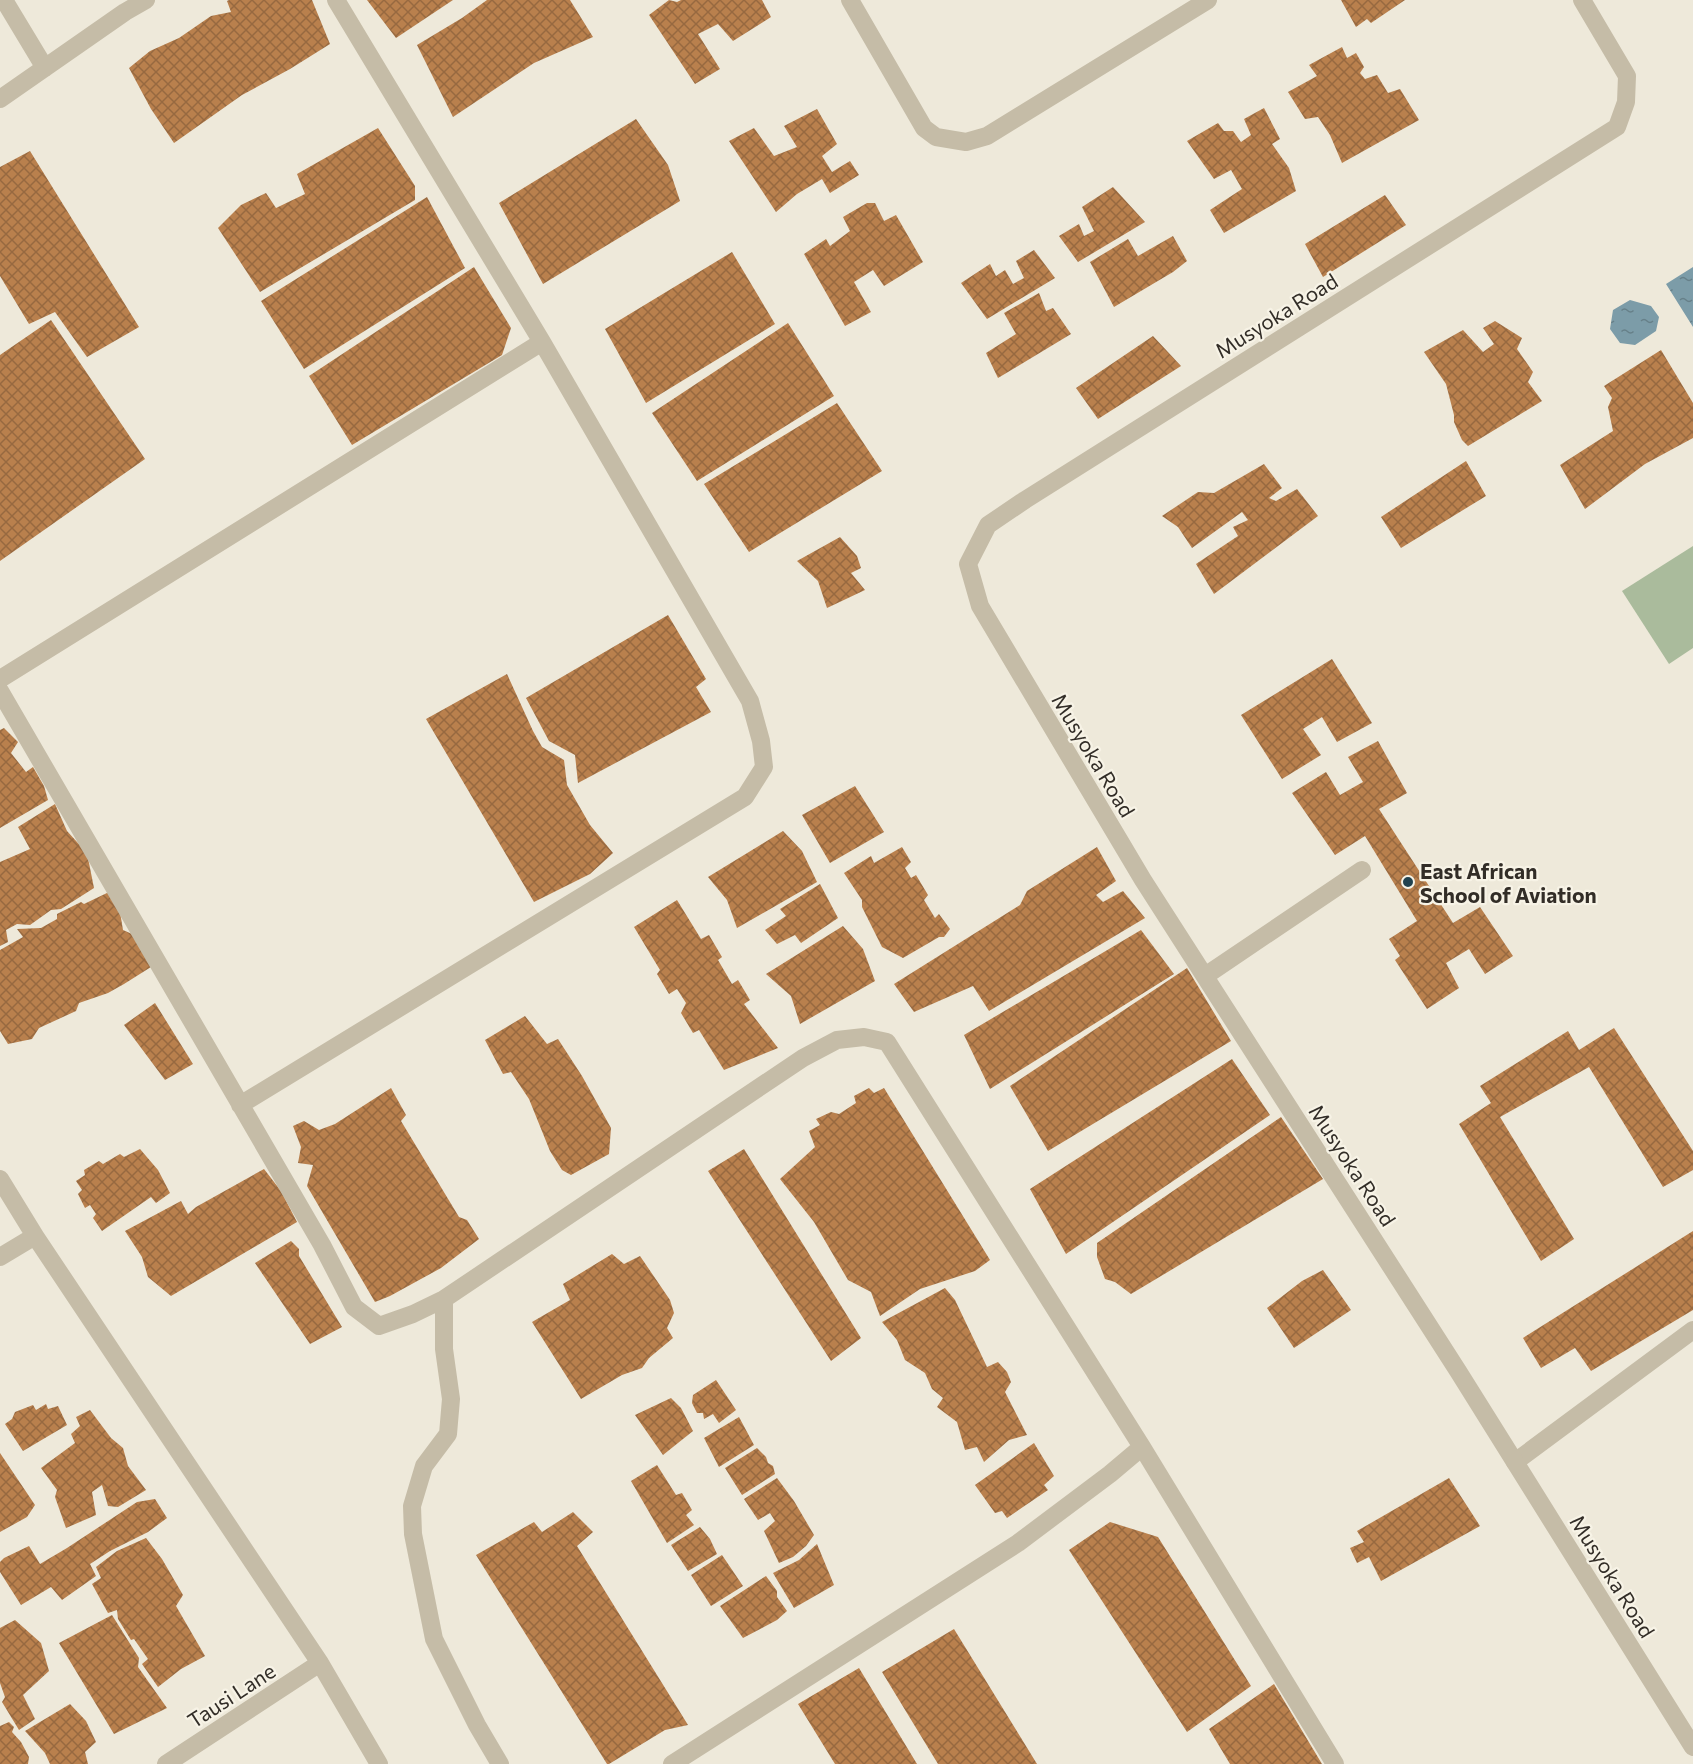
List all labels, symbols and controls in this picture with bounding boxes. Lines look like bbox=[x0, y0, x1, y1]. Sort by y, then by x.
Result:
street label: Musyoka Road bbox=[1210, 267, 1342, 363]
street label: Musyoka Road bbox=[1047, 689, 1141, 821]
place label: East African School of Aviation bbox=[1420, 858, 1597, 907]
marker: East African School of Aviation bbox=[1401, 875, 1415, 889]
street label: Musyoka Road bbox=[1305, 1100, 1401, 1230]
street label: Musyoka Road bbox=[1565, 1510, 1661, 1642]
street label: Tausi Lane bbox=[182, 1657, 280, 1733]

